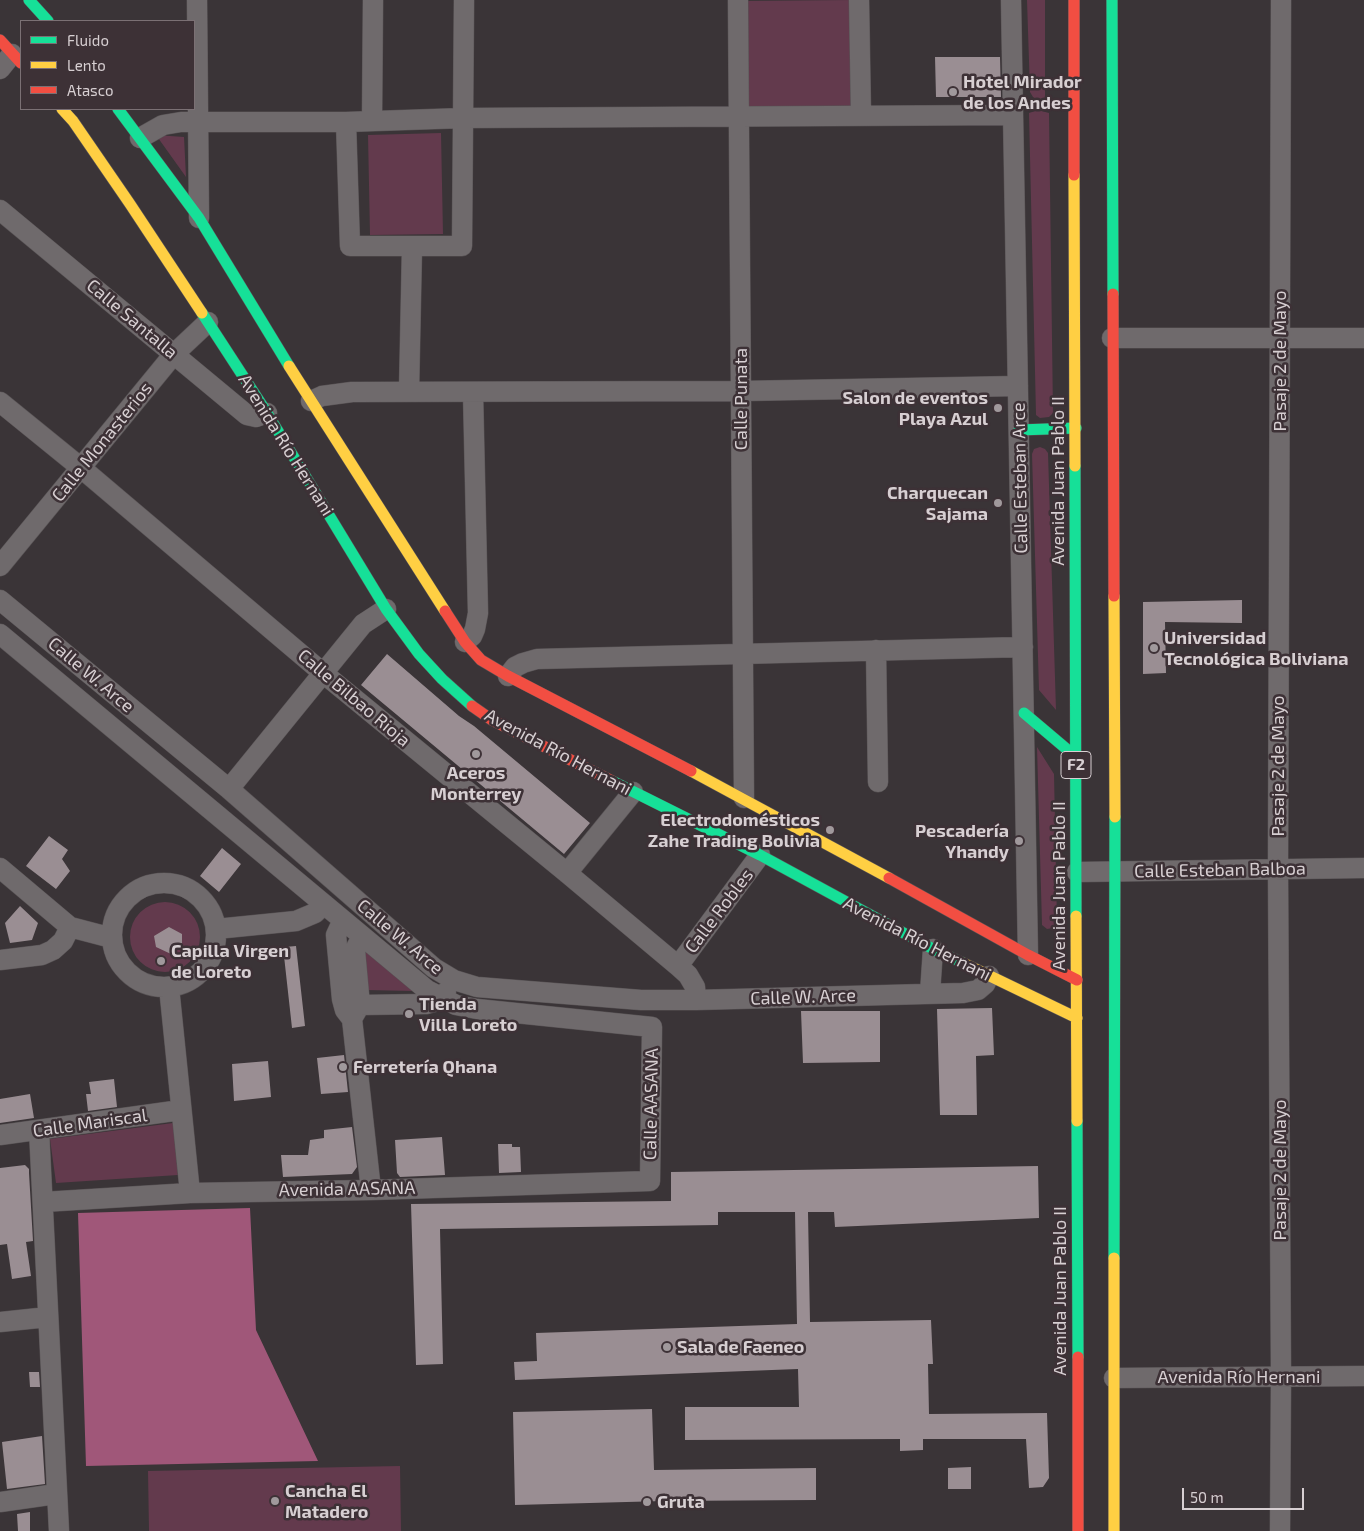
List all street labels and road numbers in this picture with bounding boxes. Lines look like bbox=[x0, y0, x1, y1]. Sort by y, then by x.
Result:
street label: Calle Santalla bbox=[82, 275, 182, 363]
street label: Pasaje 2 de Mayo bbox=[1269, 290, 1291, 432]
street label: Calle Punata bbox=[730, 348, 752, 450]
street label: Avenida Río Hernani bbox=[234, 370, 338, 520]
street label: Calle Monasterios bbox=[47, 378, 157, 506]
street label: Avenida Juan Pablo II bbox=[1047, 396, 1069, 566]
street label: Calle Esteban Arce bbox=[1008, 402, 1032, 554]
street label: Calle W. Arce bbox=[44, 633, 138, 717]
street label: Calle Bilbao Rioja bbox=[293, 645, 415, 751]
street label: Pasaje 2 de Mayo bbox=[1267, 695, 1289, 837]
street label: Avenida Río Hernani bbox=[481, 704, 635, 800]
road number: F2 bbox=[1061, 752, 1091, 778]
street label: Avenida Juan Pablo II bbox=[1048, 801, 1070, 971]
street label: Calle Esteban Balboa bbox=[1134, 858, 1306, 882]
street label: Calle Robles bbox=[680, 864, 758, 958]
street label: Avenida Río Hernani bbox=[839, 892, 995, 986]
street label: Calle W. Arce bbox=[353, 895, 447, 979]
street label: Calle W. Arce bbox=[750, 984, 856, 1010]
street label: Calle AASANA bbox=[639, 1048, 663, 1160]
street label: Pasaje 2 de Mayo bbox=[1269, 1099, 1291, 1241]
street label: Calle Mariscal bbox=[32, 1104, 148, 1142]
street label: Avenida AASANA bbox=[279, 1177, 415, 1201]
street label: Avenida Juan Pablo II bbox=[1049, 1206, 1071, 1376]
street label: Avenida Río Hernani bbox=[1157, 1366, 1321, 1388]

